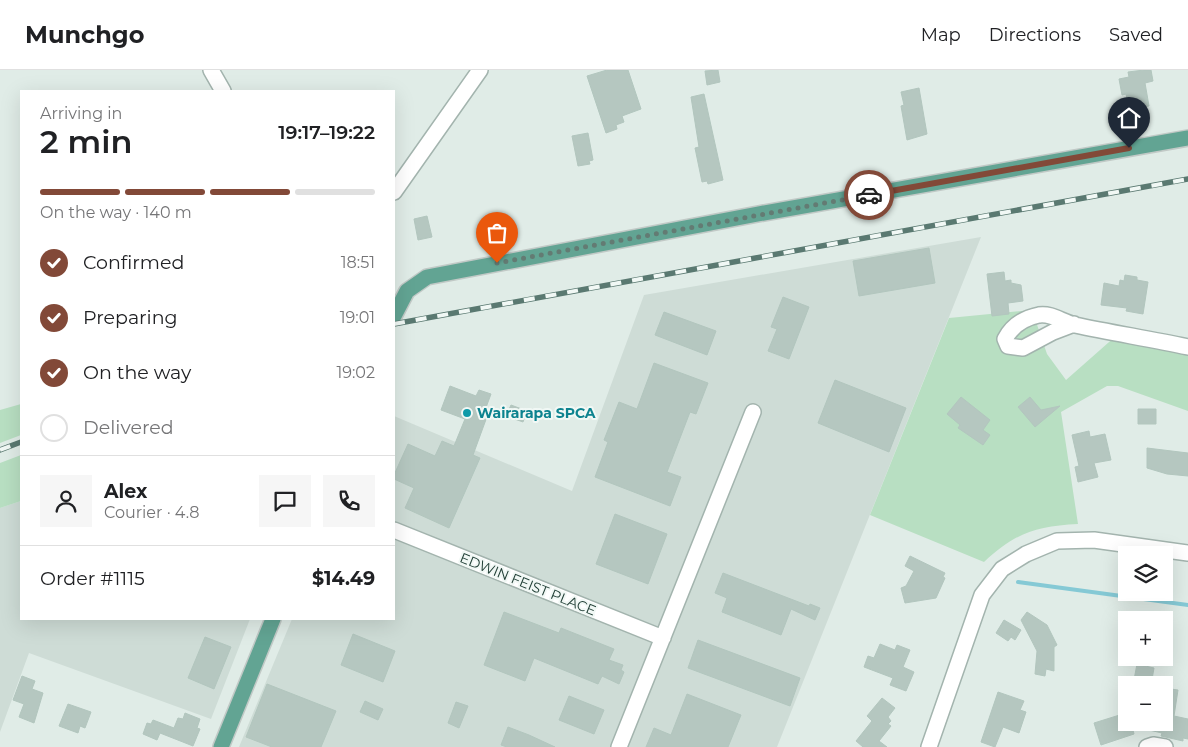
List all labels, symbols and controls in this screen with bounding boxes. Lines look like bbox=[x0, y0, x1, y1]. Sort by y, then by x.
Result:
text: Munchgo bbox=[25, 20, 144, 49]
text: Map bbox=[921, 24, 961, 46]
text: Directions bbox=[989, 24, 1081, 46]
text: Saved bbox=[1109, 24, 1163, 46]
pin bbox=[1108, 97, 1150, 148]
text: Arriving in bbox=[40, 104, 122, 123]
icon: home bbox=[1115, 104, 1143, 132]
text: 19:17–19:22 bbox=[278, 121, 375, 144]
text: 2 min bbox=[40, 122, 132, 161]
courier bbox=[844, 170, 894, 220]
icon: car bbox=[855, 181, 883, 209]
text: On the way · 140 m bbox=[40, 203, 192, 222]
pin bbox=[476, 212, 518, 263]
icon: bag bbox=[483, 219, 511, 247]
icon: check bbox=[40, 249, 68, 277]
text: Confirmed bbox=[83, 251, 184, 274]
text: 18:51 bbox=[341, 253, 375, 272]
icon: check bbox=[40, 304, 68, 332]
text: Preparing bbox=[83, 306, 178, 329]
text: 19:01 bbox=[340, 308, 375, 327]
icon: check bbox=[40, 359, 68, 387]
text: On the way bbox=[83, 361, 191, 384]
text: 19:02 bbox=[336, 363, 375, 382]
place label: Wairarapa SPCA bbox=[477, 404, 596, 422]
marker: Wairarapa SPCA bbox=[461, 407, 473, 419]
text: Delivered bbox=[83, 416, 174, 439]
button: person bbox=[40, 475, 92, 527]
button: chat bbox=[259, 475, 311, 527]
button: phone bbox=[323, 475, 375, 527]
text: Alex bbox=[104, 480, 147, 503]
text: Courier · 4.8 bbox=[104, 503, 200, 522]
map controls bbox=[1118, 546, 1173, 731]
button: layers bbox=[1118, 546, 1173, 601]
street label: EDWIN FEIST PLACE bbox=[457, 548, 599, 620]
text: Order #1115 bbox=[40, 567, 145, 590]
text: $14.49 bbox=[312, 567, 375, 590]
button: + bbox=[1118, 611, 1173, 666]
button: − bbox=[1118, 676, 1173, 731]

